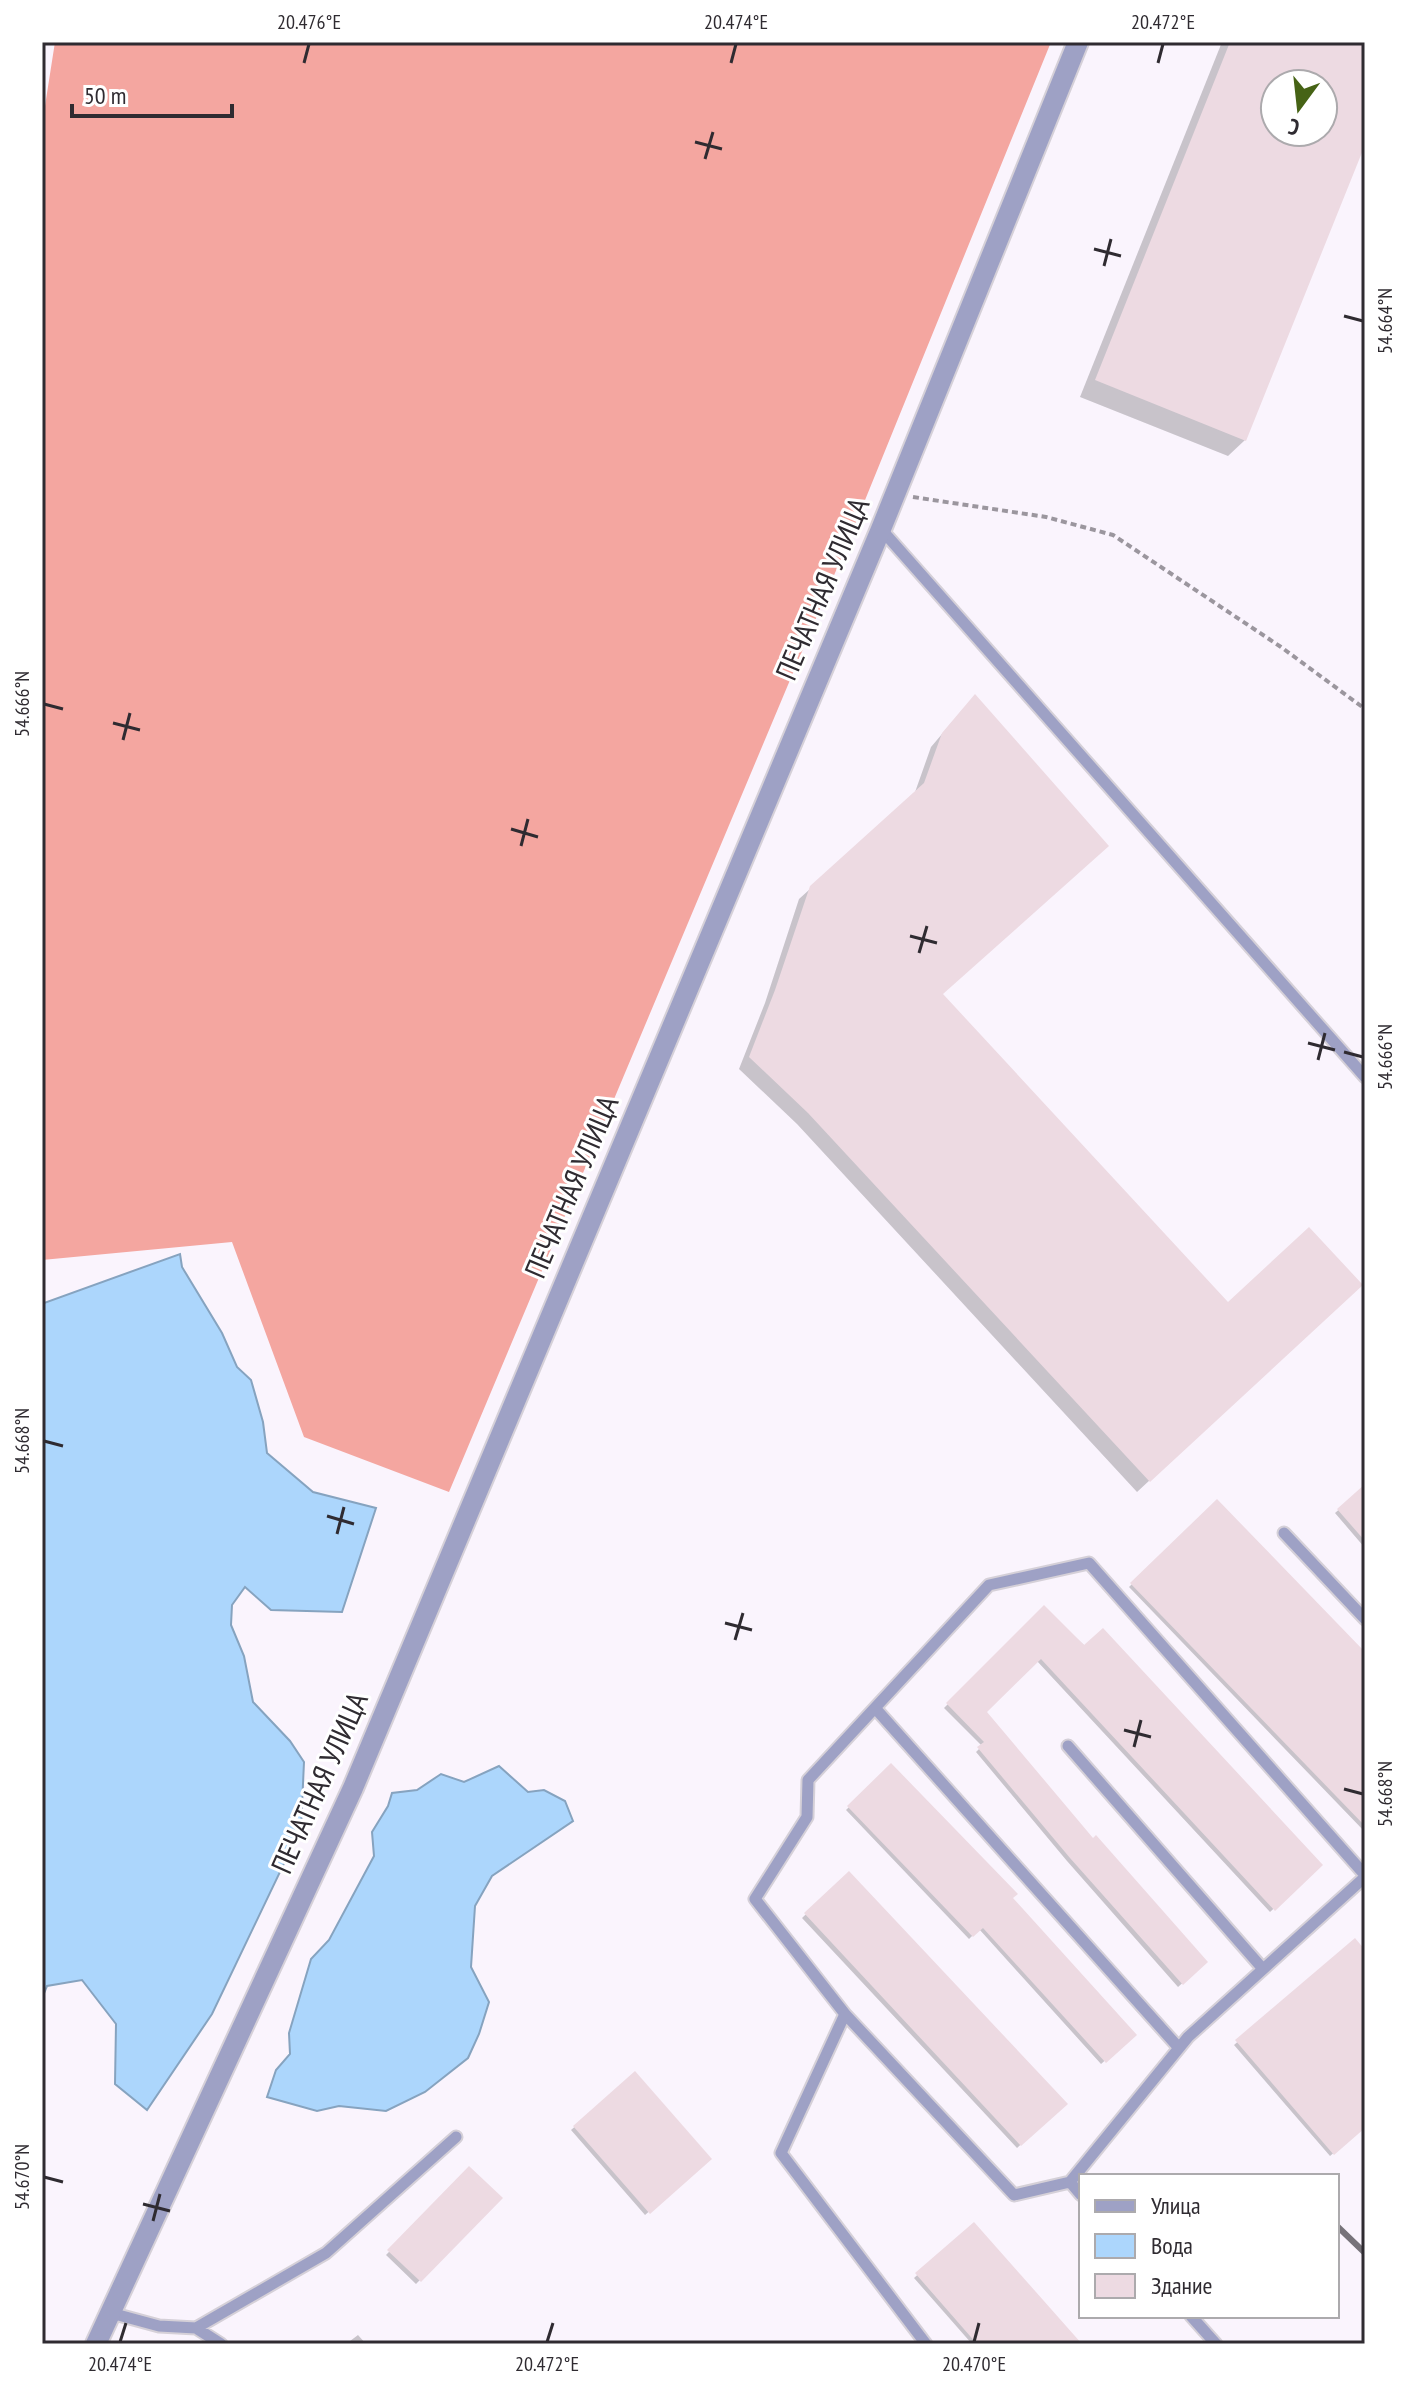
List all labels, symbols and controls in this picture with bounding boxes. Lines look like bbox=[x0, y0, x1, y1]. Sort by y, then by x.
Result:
text: 20.476°E bbox=[277, 9, 341, 35]
text: 20.474°E bbox=[704, 9, 768, 35]
text: 20.472°E bbox=[1131, 9, 1195, 35]
scale bar bbox=[72, 68, 232, 118]
north arrow bbox=[1259, 68, 1339, 148]
text: 50 m bbox=[84, 80, 126, 111]
text: С bbox=[1285, 112, 1302, 142]
text: 54.664°N bbox=[1372, 288, 1398, 354]
street label: ПЕЧАТНАЯ УЛИЦА bbox=[766, 491, 878, 685]
text: 54.666°N bbox=[9, 671, 35, 737]
text: 54.666°N bbox=[1372, 1024, 1398, 1090]
street label: ПЕЧАТНАЯ УЛИЦА bbox=[515, 1089, 627, 1283]
text: 54.668°N bbox=[9, 1408, 35, 1474]
street label: ПЕЧАТНАЯ УЛИЦА bbox=[261, 1685, 376, 1879]
text: 54.668°N bbox=[1372, 1761, 1398, 1827]
text: 54.670°N bbox=[9, 2144, 35, 2210]
legend bbox=[1079, 2174, 1339, 2318]
text: Улица bbox=[1151, 2190, 1201, 2221]
text: Вода bbox=[1151, 2230, 1193, 2261]
text: Здание bbox=[1151, 2270, 1212, 2301]
text: 20.474°E bbox=[88, 2351, 152, 2377]
text: 20.472°E bbox=[515, 2351, 579, 2377]
text: 20.470°E bbox=[942, 2351, 1006, 2377]

